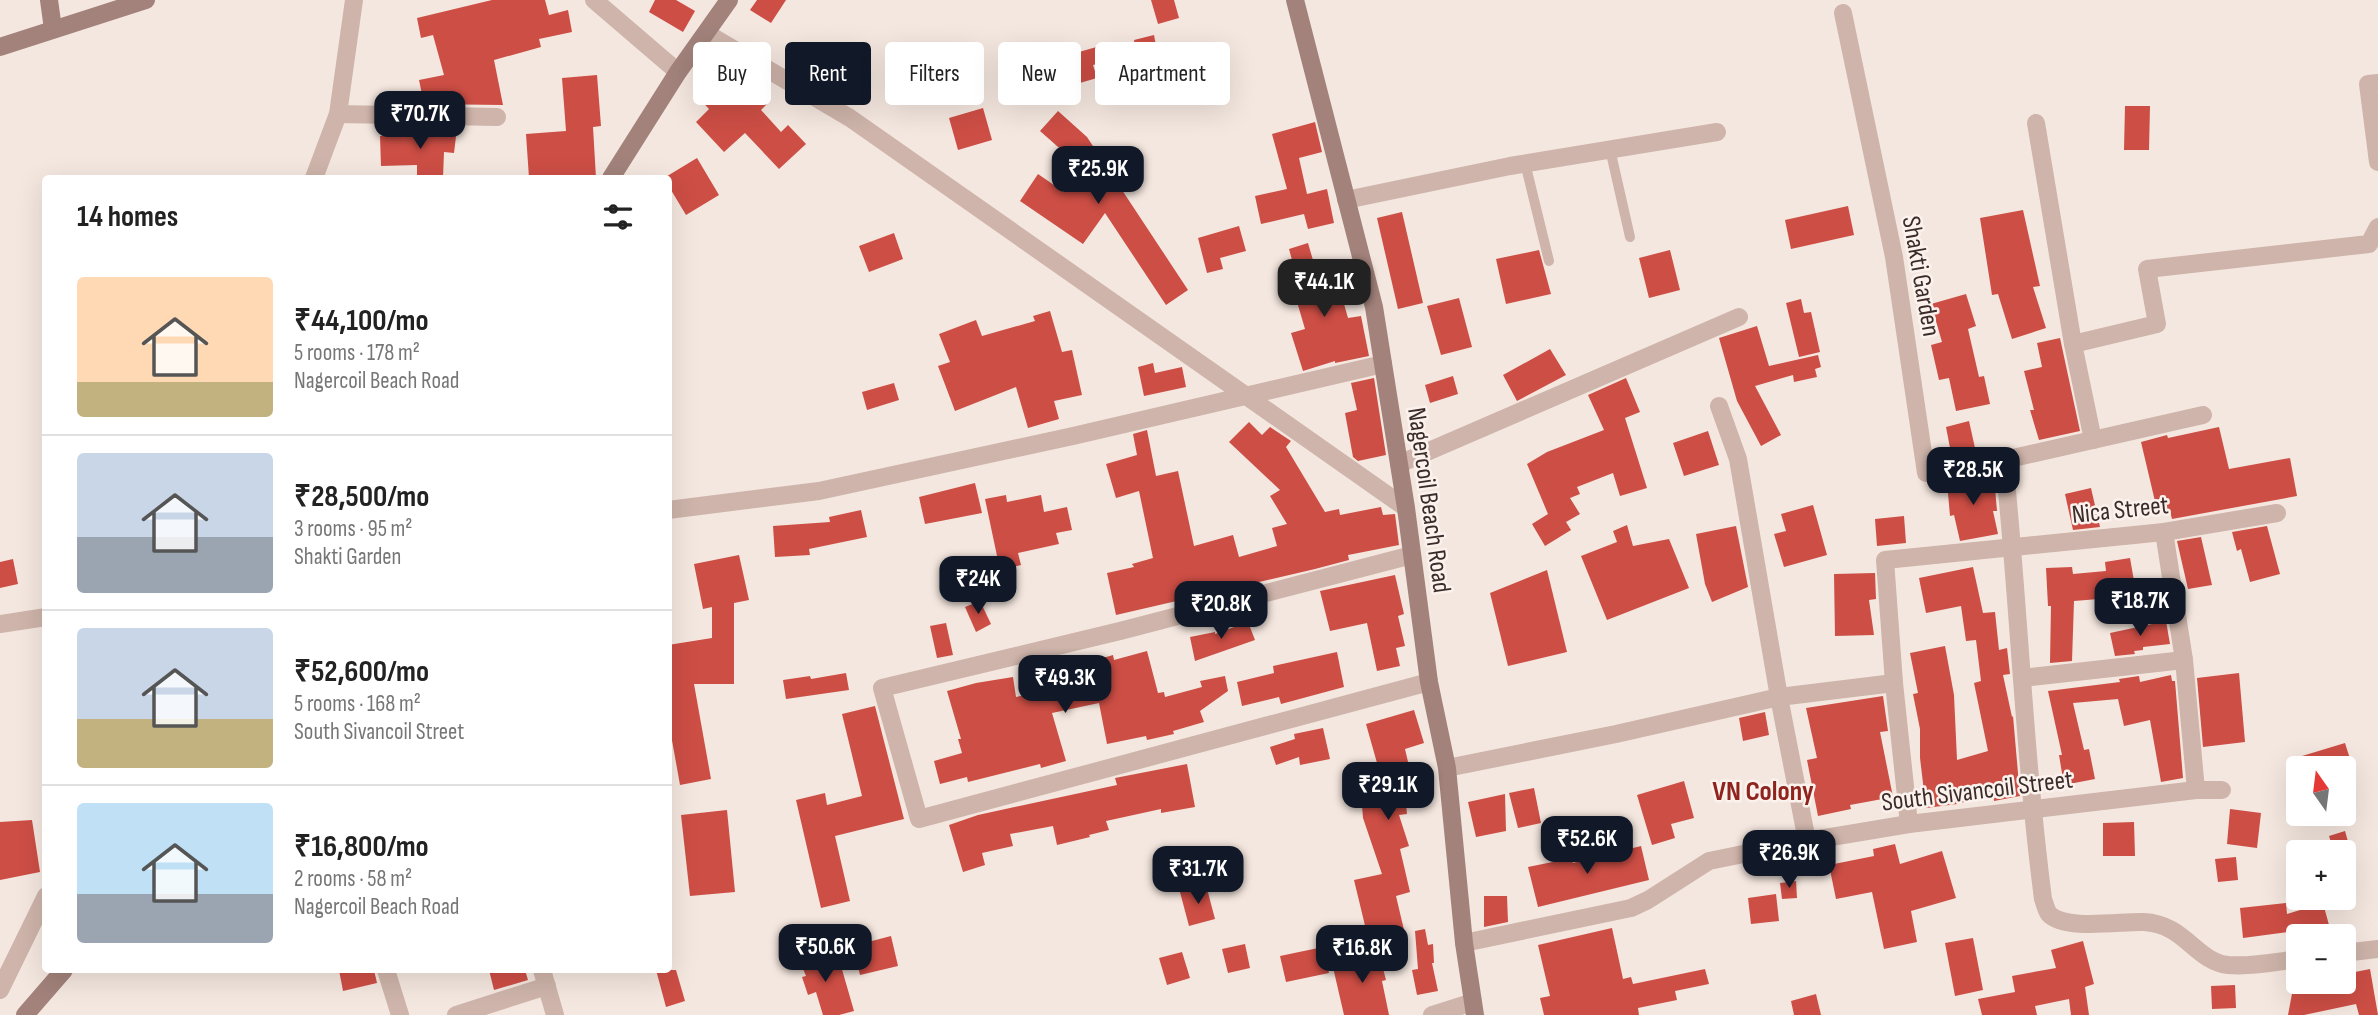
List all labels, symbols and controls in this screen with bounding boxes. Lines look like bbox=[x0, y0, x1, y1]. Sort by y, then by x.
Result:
chip: Buy bbox=[693, 42, 771, 105]
chip: Rent bbox=[785, 42, 871, 105]
chip: Filters bbox=[885, 42, 984, 105]
chip: New bbox=[998, 42, 1081, 105]
chip: Apartment bbox=[1095, 42, 1230, 105]
pin: ₹70.7K bbox=[363, 92, 477, 151]
text: ₹70.7K bbox=[390, 100, 450, 128]
pin: ₹25.9K bbox=[1041, 146, 1155, 206]
text: ₹25.9K bbox=[1068, 155, 1128, 183]
icon: filters bbox=[599, 198, 637, 236]
text: 14 homes bbox=[77, 199, 178, 235]
street label: Shakti Garden bbox=[1895, 214, 1946, 339]
pin: ₹44.1K bbox=[1267, 260, 1381, 319]
text: ₹44.1K bbox=[1294, 268, 1354, 296]
text: ₹44,100/mo bbox=[294, 303, 429, 339]
icon: home bbox=[133, 305, 217, 389]
text: 5 rooms · 178 m² bbox=[294, 339, 420, 367]
text: Nagercoil Beach Road bbox=[294, 367, 459, 395]
street label: Nagercoil Beach Road bbox=[1400, 405, 1457, 595]
pin: ₹28.5K bbox=[1916, 448, 2030, 507]
text: ₹28.5K bbox=[1943, 456, 2003, 484]
text: ₹28,500/mo bbox=[294, 479, 429, 515]
icon: home bbox=[133, 481, 217, 565]
street label: Nica Street bbox=[2070, 490, 2170, 531]
text: 3 rooms · 95 m² bbox=[294, 515, 413, 543]
text: Shakti Garden bbox=[294, 543, 401, 571]
pin: ₹24K bbox=[937, 556, 1019, 616]
text: ₹24K bbox=[955, 565, 1001, 593]
pin: ₹18.7K bbox=[2083, 578, 2197, 638]
pin: ₹20.8K bbox=[1164, 582, 1278, 641]
text: ₹18.7K bbox=[2111, 587, 2169, 615]
text: ₹20.8K bbox=[1190, 590, 1252, 618]
text: ₹52,600/mo bbox=[294, 654, 429, 690]
icon: home bbox=[133, 656, 217, 740]
pin: ₹49.3K bbox=[1008, 656, 1122, 715]
text: ₹49.3K bbox=[1034, 664, 1096, 692]
text: 5 rooms · 168 m² bbox=[294, 690, 421, 718]
text: South Sivancoil Street bbox=[294, 718, 464, 746]
north arrow bbox=[2286, 756, 2356, 826]
map controls bbox=[2286, 756, 2356, 994]
pin: ₹29.1K bbox=[1331, 762, 1445, 822]
street label: South Sivancoil Street bbox=[1880, 764, 2075, 819]
text: ₹29.1K bbox=[1358, 771, 1418, 799]
district label: VN Colony bbox=[1712, 775, 1814, 808]
pin: ₹52.6K bbox=[1530, 816, 1644, 876]
text: ₹52.6K bbox=[1557, 825, 1617, 853]
text: ₹16,800/mo bbox=[294, 829, 429, 865]
pin: ₹26.9K bbox=[1732, 830, 1846, 890]
icon: home bbox=[133, 831, 217, 915]
text: ₹26.9K bbox=[1759, 839, 1819, 867]
button: + bbox=[2286, 840, 2356, 910]
pin: ₹31.7K bbox=[1141, 846, 1255, 906]
text: ₹31.7K bbox=[1169, 855, 1227, 883]
text: 2 rooms · 58 m² bbox=[294, 865, 412, 893]
text: Nagercoil Beach Road bbox=[294, 893, 459, 921]
button: − bbox=[2286, 924, 2356, 994]
pin: ₹50.6K bbox=[768, 925, 882, 984]
pin: ₹16.8K bbox=[1305, 926, 1419, 985]
text: ₹50.6K bbox=[795, 933, 855, 961]
text: ₹16.8K bbox=[1332, 934, 1392, 962]

